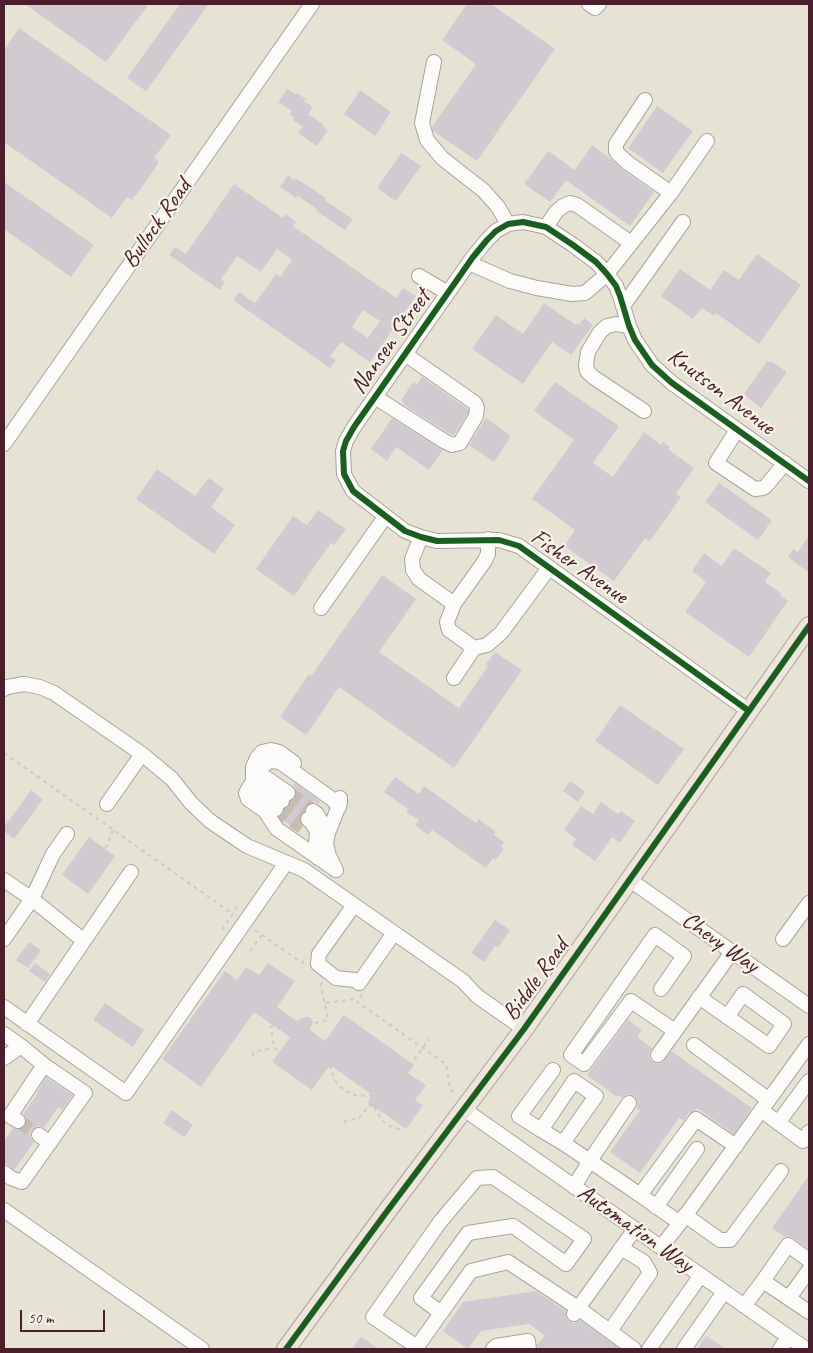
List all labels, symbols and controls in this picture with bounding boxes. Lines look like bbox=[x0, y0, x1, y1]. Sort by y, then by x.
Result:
street label: Bullock Road bbox=[116, 174, 198, 274]
street label: Nansen Street bbox=[345, 284, 437, 400]
street label: Knutson Avenue bbox=[662, 342, 780, 442]
street label: Fisher Avenue bbox=[525, 523, 633, 611]
street label: Chevy Way bbox=[676, 906, 764, 980]
street label: Biddle Road bbox=[497, 934, 575, 1026]
street label: Automation Way bbox=[572, 1179, 698, 1279]
scale bar bbox=[22, 1300, 108, 1332]
text: 50 m bbox=[28, 1309, 54, 1328]

